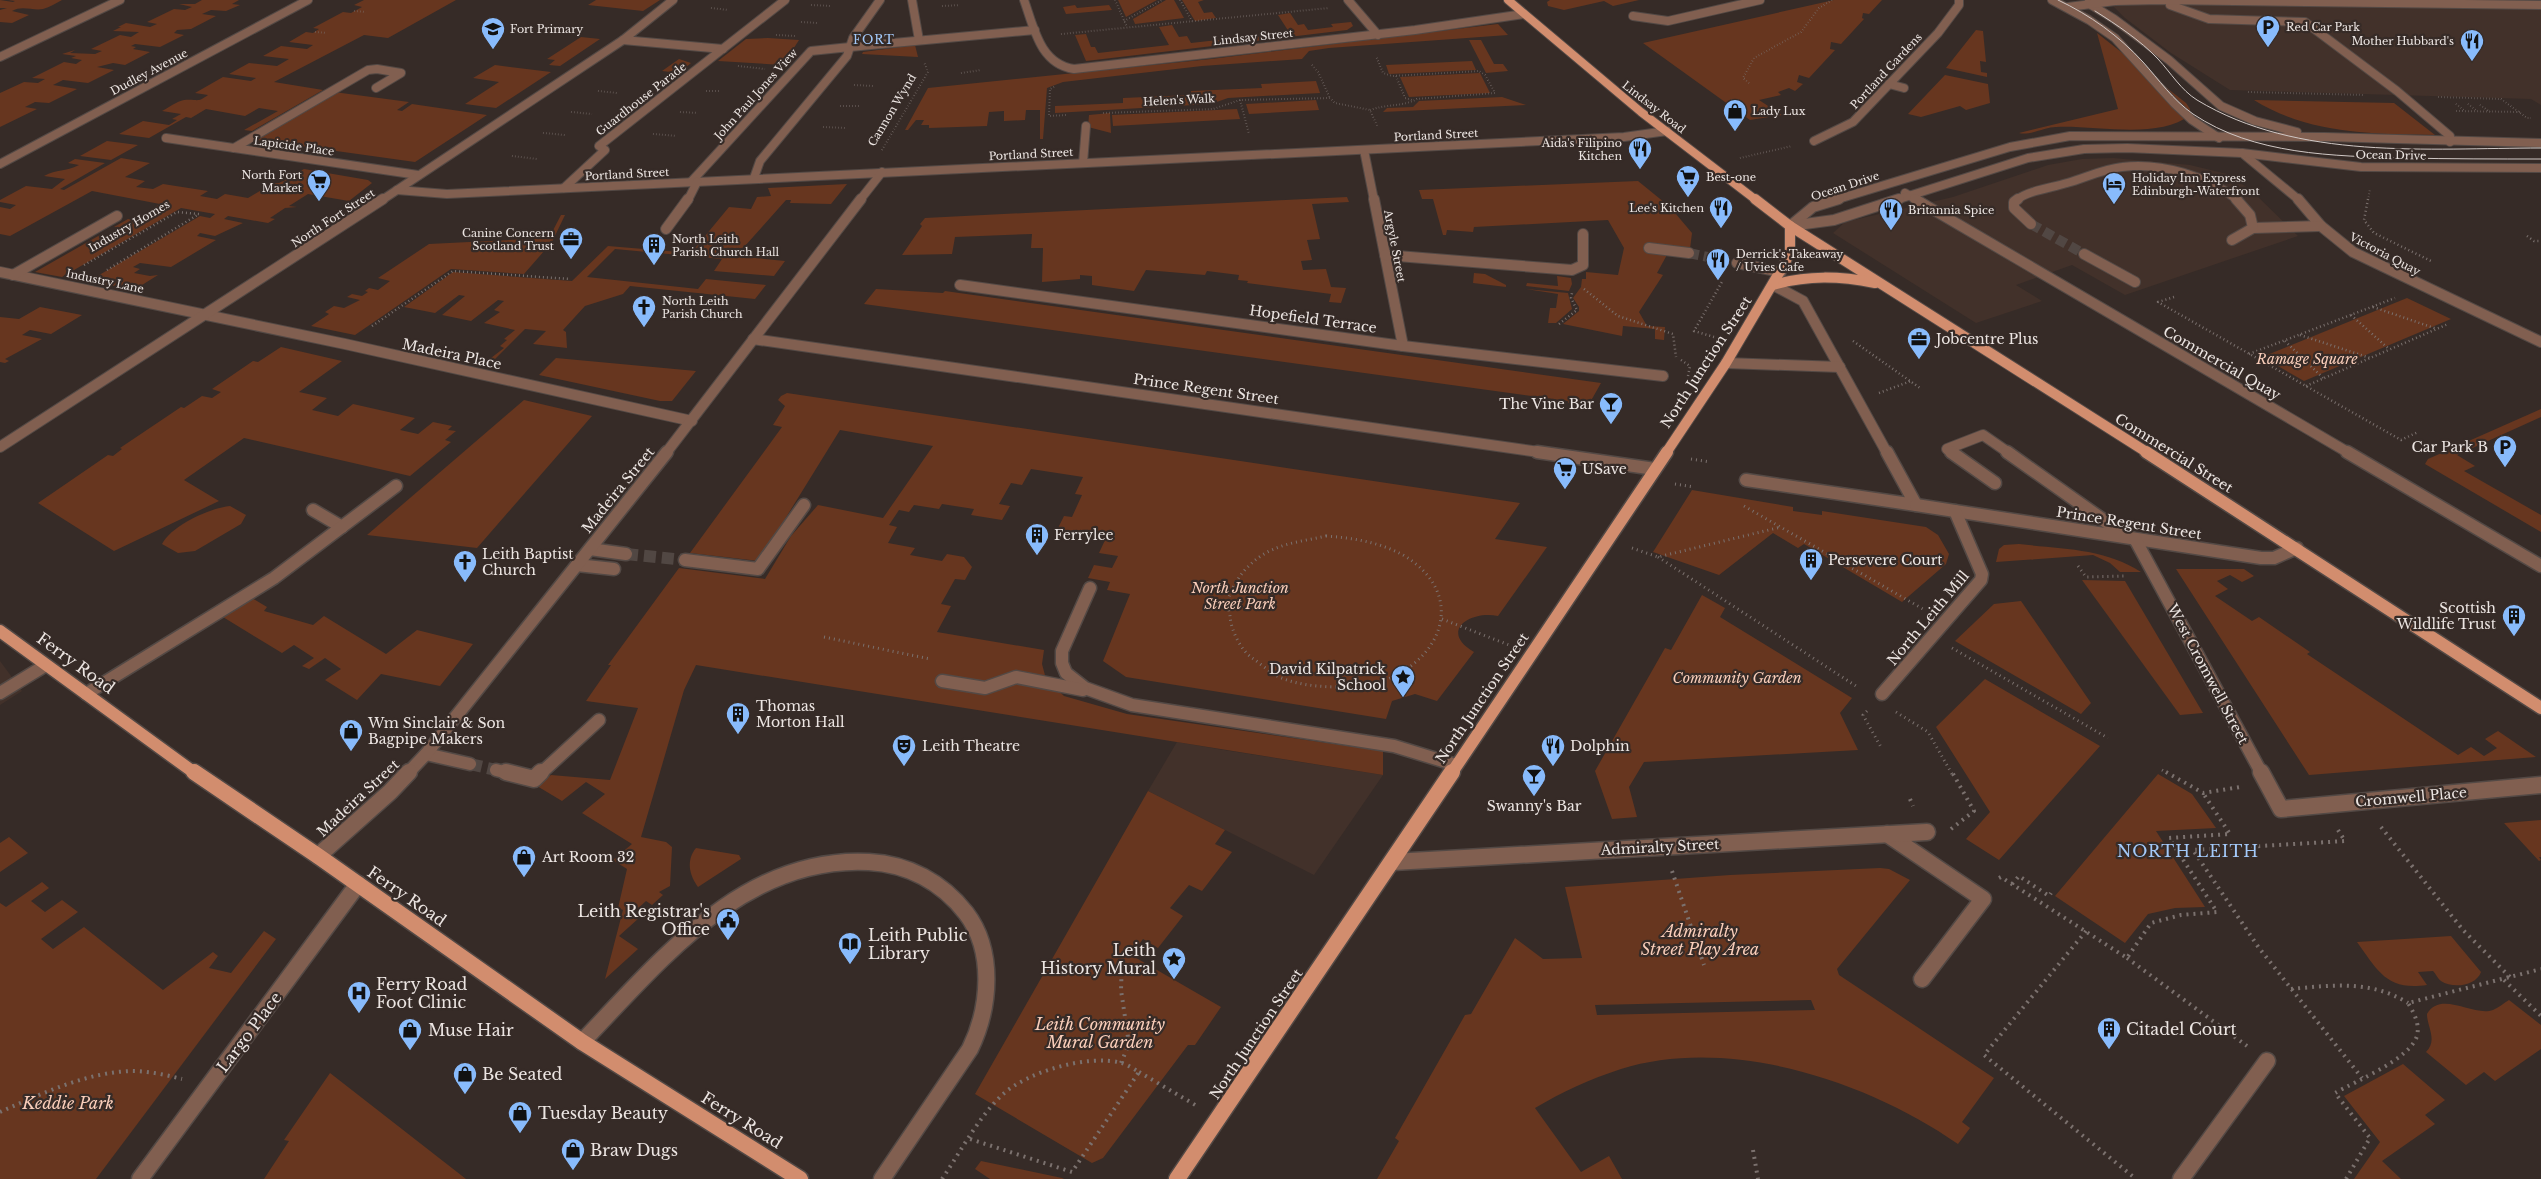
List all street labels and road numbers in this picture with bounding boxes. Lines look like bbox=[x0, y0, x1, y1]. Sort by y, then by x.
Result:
street label: Lindsay Street bbox=[1212, 26, 1295, 48]
street label: Portland Gardens bbox=[1847, 30, 1925, 112]
street label: John Paul Jones View bbox=[710, 45, 801, 144]
street label: Dudley Avenue bbox=[108, 46, 190, 98]
street label: Guardhouse Parade bbox=[593, 59, 689, 139]
street label: Cannon Wynd bbox=[865, 71, 919, 149]
street label: Lindsay Road bbox=[1619, 78, 1689, 136]
street label: Helen's Walk bbox=[1143, 91, 1215, 109]
street label: Portland Street bbox=[1393, 126, 1480, 144]
street label: Lapicide Place bbox=[253, 133, 335, 159]
street label: Portland Street bbox=[988, 145, 1075, 163]
street label: Ocean Drive bbox=[2355, 147, 2427, 163]
street label: Portland Street bbox=[584, 165, 671, 183]
street label: Ocean Drive bbox=[1809, 168, 1881, 204]
street label: North Fort Street bbox=[289, 185, 378, 250]
street label: Industry Homes bbox=[86, 197, 172, 255]
street label: Argyle Street bbox=[1381, 208, 1409, 284]
street label: Victoria Quay bbox=[2346, 229, 2423, 279]
street label: Industry Lane bbox=[65, 266, 145, 296]
street label: North Junction Street bbox=[1657, 292, 1756, 431]
street label: Hopefield Terrace bbox=[1248, 301, 1378, 337]
street label: Commercial Quay bbox=[2160, 322, 2284, 404]
street label: Madeira Place bbox=[401, 335, 503, 373]
street label: Prince Regent Street bbox=[1132, 370, 1281, 408]
street label: Commercial Street bbox=[2112, 409, 2237, 497]
street label: Madeira Street bbox=[578, 443, 659, 537]
street label: Prince Regent Street bbox=[2055, 503, 2204, 543]
street label: North Leith Mill bbox=[1883, 567, 1973, 669]
street label: West Cromwell Street bbox=[2163, 600, 2253, 748]
street label: Ferry Road bbox=[33, 628, 119, 698]
street label: North Junction Street bbox=[1432, 629, 1533, 767]
street label: Madeira Street bbox=[313, 755, 403, 841]
street label: Cromwell Place bbox=[2354, 783, 2468, 811]
street label: Admiralty Street bbox=[1599, 835, 1720, 859]
street label: Ferry Road bbox=[364, 862, 450, 931]
street label: North Junction Street bbox=[1206, 965, 1307, 1103]
street label: Largo Place bbox=[212, 988, 286, 1076]
street label: Ferry Road bbox=[698, 1087, 786, 1153]

